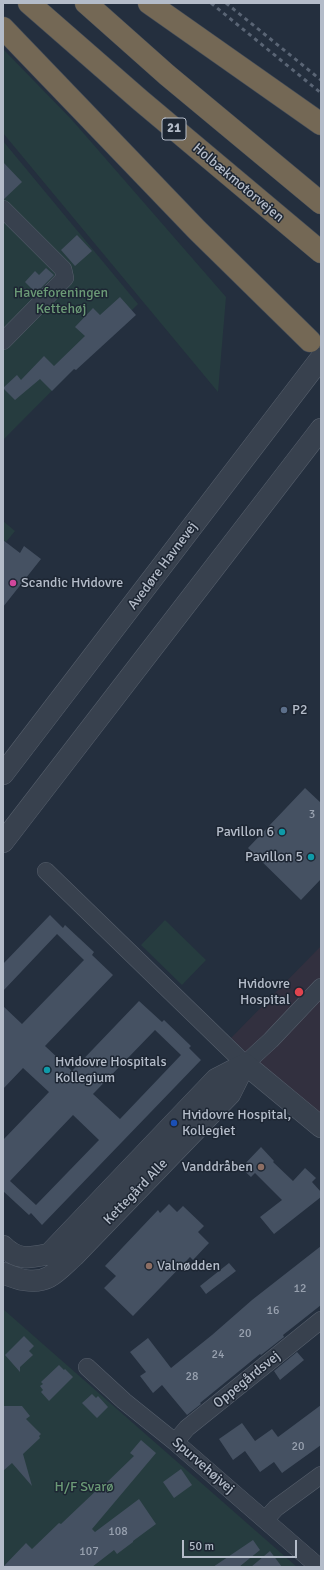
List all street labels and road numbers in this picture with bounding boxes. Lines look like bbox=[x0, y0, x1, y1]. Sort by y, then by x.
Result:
road number: 21 bbox=[162, 118, 186, 140]
street label: Holbækmotorvejen bbox=[189, 140, 287, 226]
street label: Avedøre Havnevej bbox=[125, 519, 201, 613]
street label: Kettegård Alle bbox=[100, 1156, 172, 1228]
street label: Oppegårdsvej bbox=[210, 1348, 284, 1412]
street label: Spurvehøjvej bbox=[168, 1434, 238, 1498]

